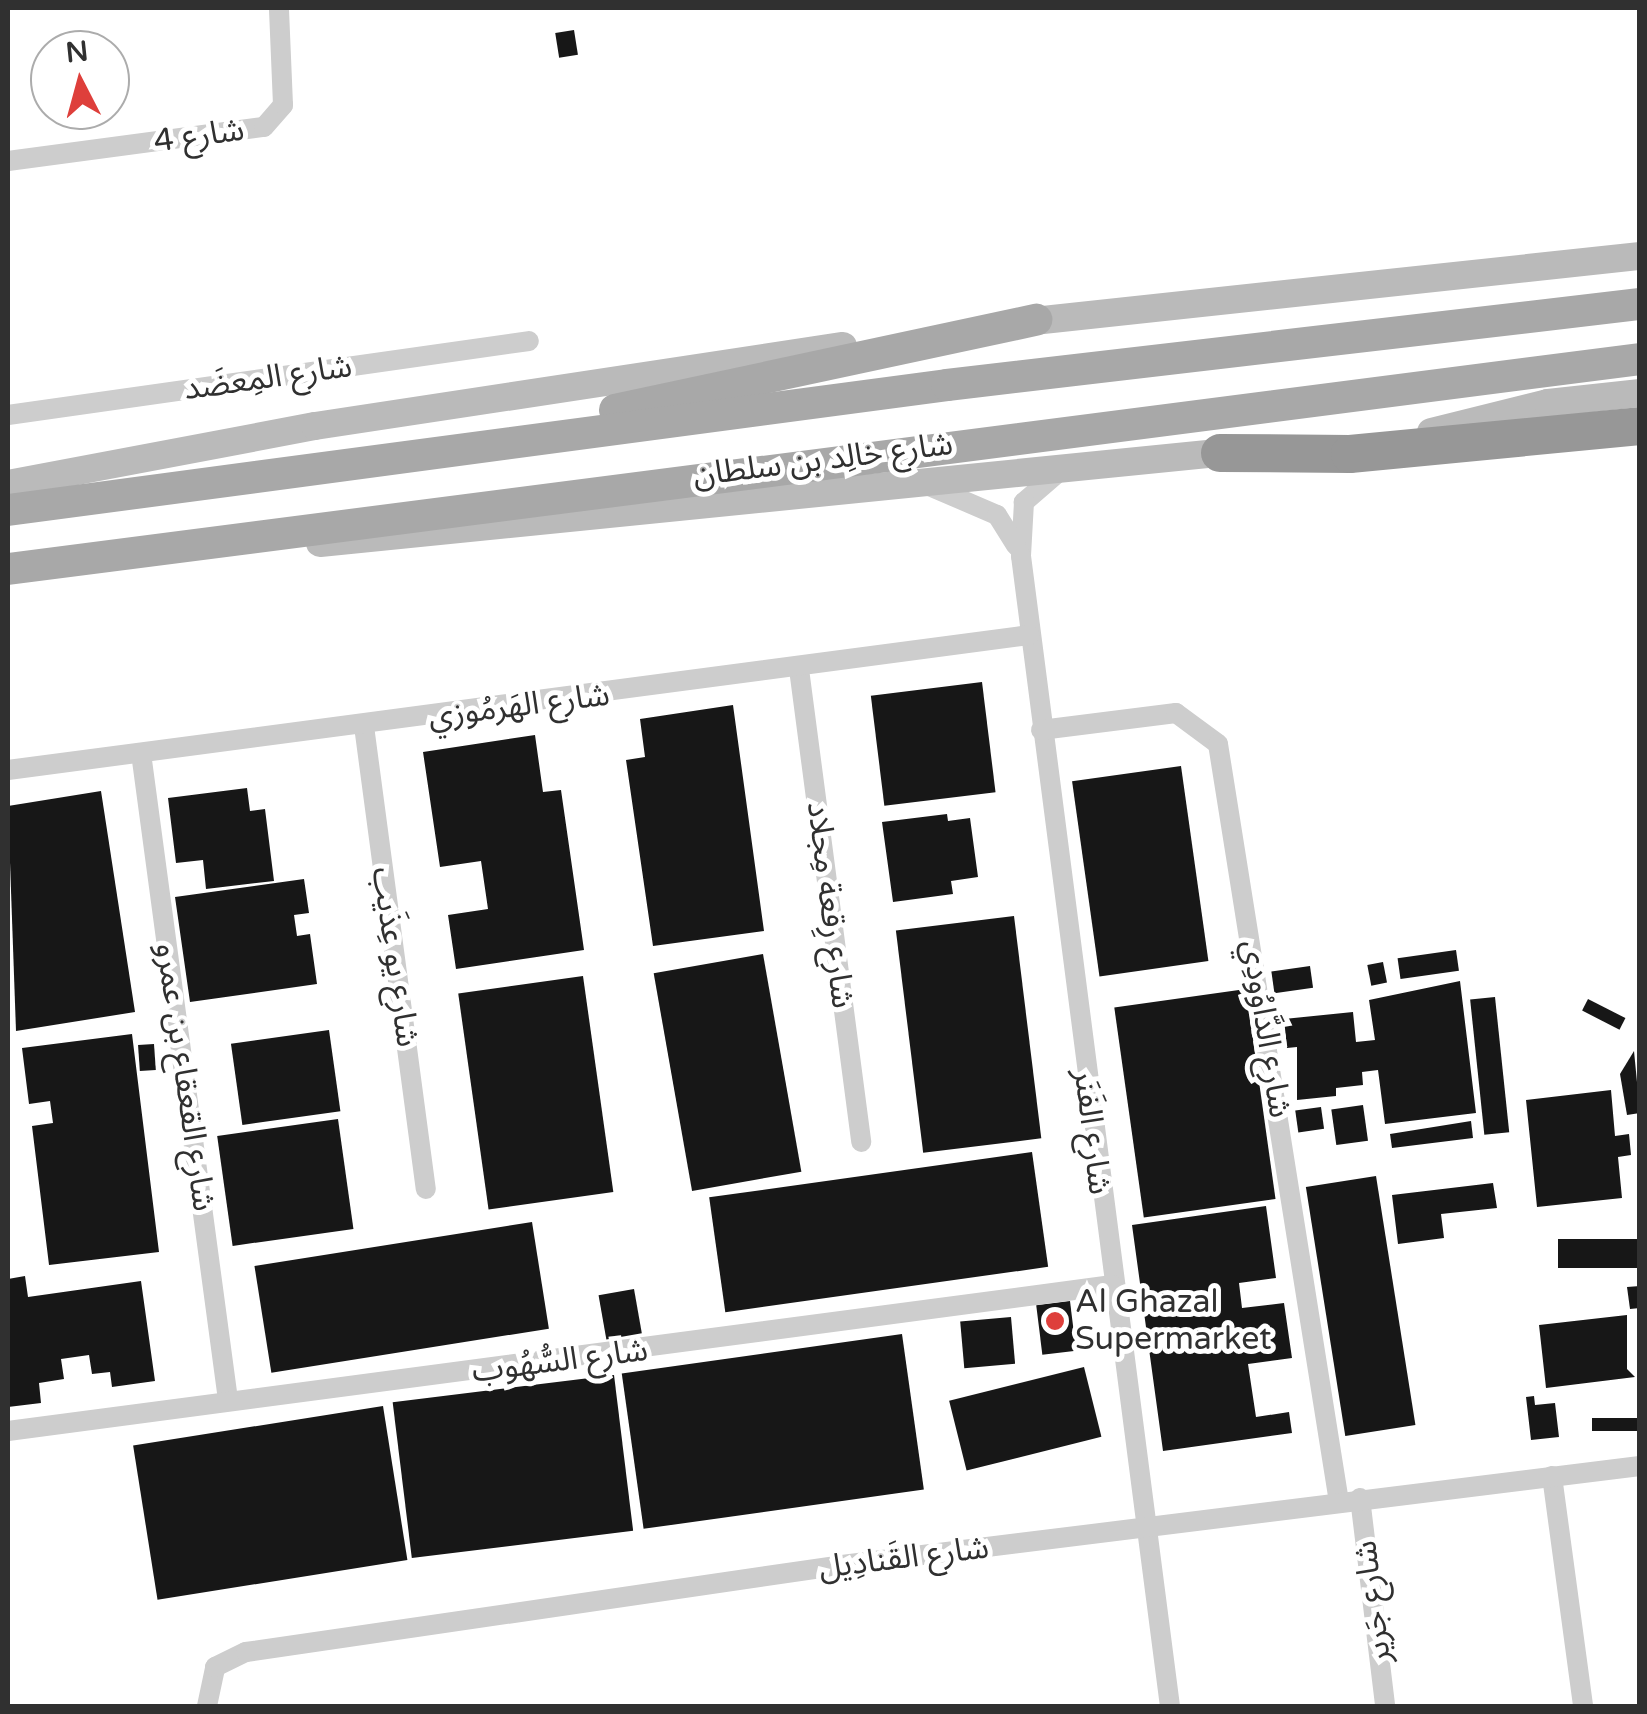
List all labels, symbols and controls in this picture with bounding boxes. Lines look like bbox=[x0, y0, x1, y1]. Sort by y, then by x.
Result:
north arrow bbox=[30, 30, 130, 130]
text: N bbox=[64, 34, 90, 70]
street label: شارع 4 bbox=[151, 111, 247, 161]
street label: شارع المِعضَد bbox=[182, 347, 354, 409]
street label: شارع خالِد بن سلطان bbox=[691, 425, 955, 495]
street label: شارع الهَرمُوزي bbox=[426, 676, 612, 736]
street label: شارع رِقعة مِجلاد bbox=[798, 799, 862, 1011]
street label: شارع يو عِذَيب bbox=[363, 865, 427, 1049]
street label: شارع الدَّاوُودِي bbox=[1233, 937, 1299, 1121]
street label: شارع القعقاع بن عمرو bbox=[147, 940, 223, 1214]
street label: شارع الفَنَر bbox=[1065, 1067, 1119, 1197]
place label: Al Ghazal Supermarket bbox=[1075, 1284, 1272, 1359]
marker: Al Ghazal Supermarket bbox=[1044, 1310, 1066, 1332]
street label: شارع السُّهُوب bbox=[470, 1331, 650, 1391]
street label: شارع القَنادِيل bbox=[817, 1529, 991, 1587]
street label: شارع جَرير bbox=[1346, 1538, 1400, 1666]

